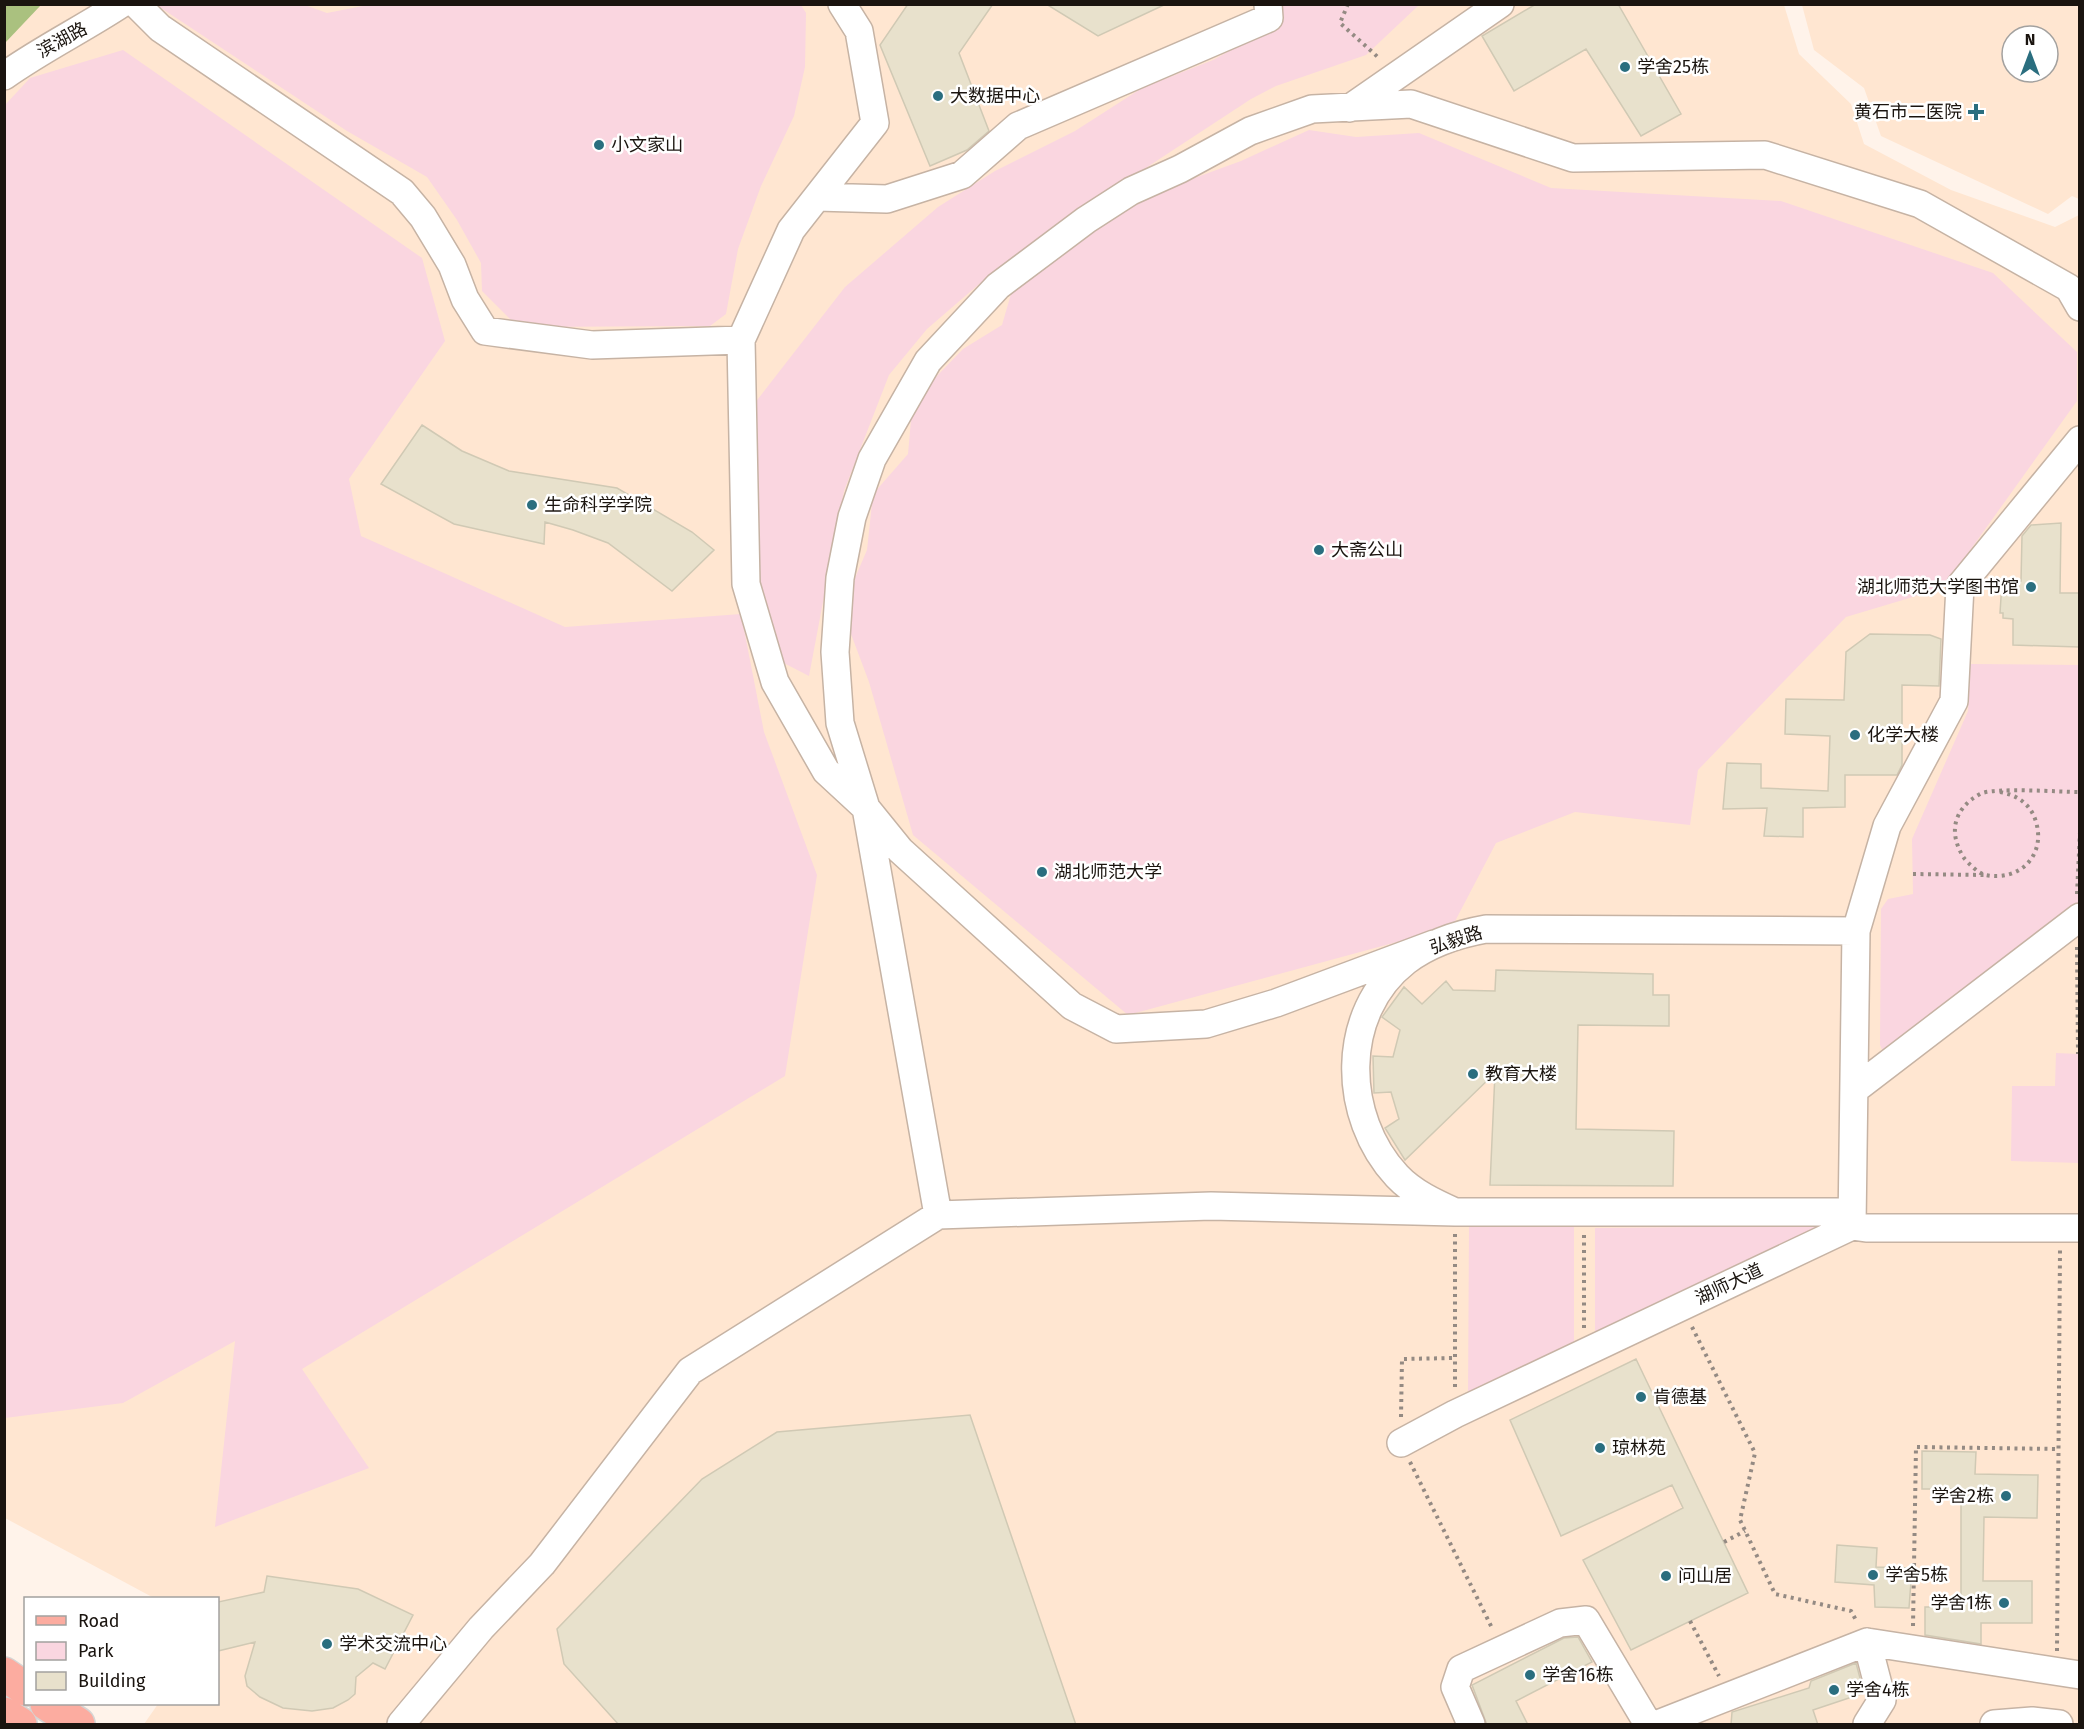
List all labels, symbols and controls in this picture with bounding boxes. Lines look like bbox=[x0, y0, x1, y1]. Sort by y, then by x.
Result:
street label: 滨湖路 bbox=[33, 17, 91, 63]
north arrow bbox=[2000, 24, 2060, 84]
text: N bbox=[2025, 30, 2035, 49]
place label: 学舍25栋 bbox=[1637, 56, 1709, 78]
marker: 学舍25栋 bbox=[1618, 60, 1632, 74]
place label: 大数据中心 bbox=[950, 85, 1040, 107]
marker: 大数据中心 bbox=[931, 89, 945, 103]
place label: 黄石市二医院 bbox=[1854, 101, 1962, 123]
marker: 黄石市二医院 bbox=[1967, 103, 1985, 121]
place label: 小文家山 bbox=[611, 134, 683, 156]
marker: 小文家山 bbox=[592, 138, 606, 152]
place label: 生命科学学院 bbox=[544, 494, 652, 516]
marker: 生命科学学院 bbox=[525, 498, 539, 512]
place label: 大斋公山 bbox=[1331, 539, 1403, 561]
marker: 大斋公山 bbox=[1312, 543, 1326, 557]
place label: 湖北师范大学图书馆 bbox=[1857, 576, 2019, 598]
marker: 湖北师范大学图书馆 bbox=[2024, 580, 2038, 594]
place label: 化学大楼 bbox=[1867, 724, 1939, 746]
marker: 化学大楼 bbox=[1848, 728, 1862, 742]
place label: 湖北师范大学 bbox=[1054, 861, 1162, 883]
marker: 湖北师范大学 bbox=[1035, 865, 1049, 879]
street label: 弘毅路 bbox=[1427, 921, 1485, 959]
place label: 教育大楼 bbox=[1485, 1063, 1557, 1085]
marker: 教育大楼 bbox=[1466, 1067, 1480, 1081]
street label: 湖师大道 bbox=[1692, 1259, 1766, 1309]
place label: 肯德基 bbox=[1653, 1386, 1707, 1408]
marker: 肯德基 bbox=[1634, 1390, 1648, 1404]
place label: 琼林苑 bbox=[1612, 1437, 1666, 1459]
marker: 琼林苑 bbox=[1593, 1441, 1607, 1455]
place label: 学舍2栋 bbox=[1931, 1485, 1994, 1507]
marker: 学舍2栋 bbox=[1999, 1489, 2013, 1503]
place label: 学舍5栋 bbox=[1885, 1564, 1948, 1586]
place label: 问山居 bbox=[1678, 1565, 1732, 1587]
marker: 学舍5栋 bbox=[1866, 1568, 1880, 1582]
marker: 问山居 bbox=[1659, 1569, 1673, 1583]
place label: 学舍1栋 bbox=[1930, 1592, 1992, 1614]
marker: 学舍1栋 bbox=[1997, 1596, 2011, 1610]
legend bbox=[24, 1597, 219, 1705]
text: Road bbox=[78, 1610, 120, 1632]
place label: 学术交流中心 bbox=[339, 1633, 447, 1655]
marker: 学术交流中心 bbox=[320, 1637, 334, 1651]
text: Park bbox=[78, 1640, 114, 1662]
place label: 学舍16栋 bbox=[1542, 1664, 1613, 1686]
marker: 学舍16栋 bbox=[1523, 1668, 1537, 1682]
text: Building bbox=[78, 1670, 146, 1692]
place label: 学舍4栋 bbox=[1846, 1679, 1910, 1701]
marker: 学舍4栋 bbox=[1827, 1683, 1841, 1697]

